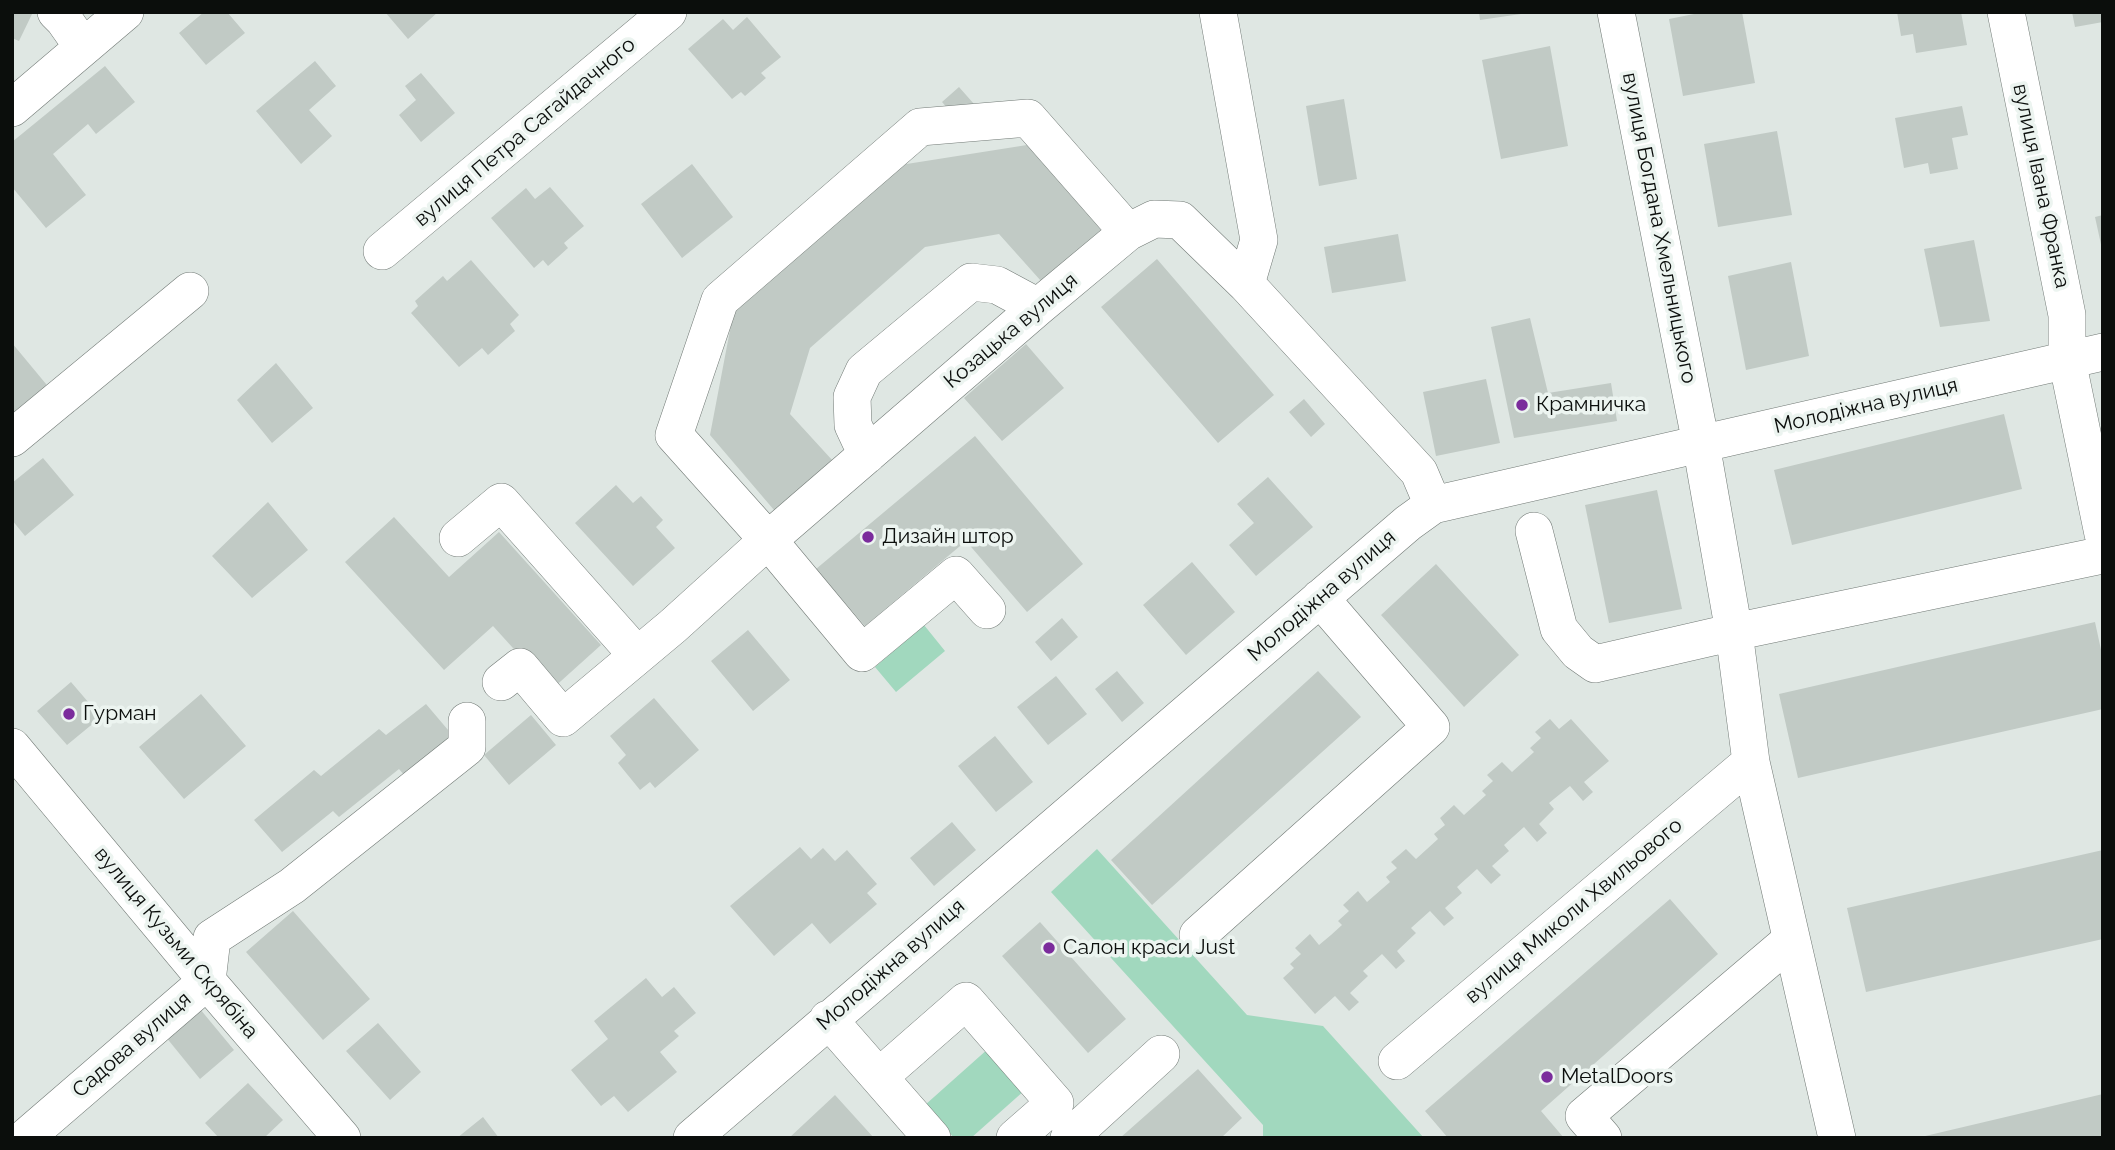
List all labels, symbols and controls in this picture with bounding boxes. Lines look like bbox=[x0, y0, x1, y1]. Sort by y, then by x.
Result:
street label: вулиця Петра Сагайдачного bbox=[409, 32, 641, 232]
street label: вулиця Богдана Хмельницького bbox=[1616, 70, 1702, 386]
street label: вулиця Івана Франка bbox=[2007, 82, 2075, 290]
street label: Козацька вулиця bbox=[939, 268, 1083, 394]
street label: Молодіжна вулиця bbox=[1772, 373, 1960, 439]
place label: Крамничка bbox=[1536, 392, 1646, 418]
marker: Крамничка bbox=[1514, 397, 1530, 413]
place label: Дизайн штор bbox=[882, 524, 1014, 550]
street label: Молодіжна вулиця bbox=[1243, 525, 1401, 667]
marker: Дизайн штор bbox=[860, 529, 876, 545]
place label: Гурман bbox=[83, 701, 157, 727]
marker: Гурман bbox=[61, 706, 77, 722]
street label: вулиця Миколи Хвильового bbox=[1460, 813, 1688, 1009]
street label: вулиця Кузьми Скрябіна bbox=[89, 842, 263, 1044]
street label: Молодіжна вулиця bbox=[812, 894, 970, 1036]
place label: Салон краси Just bbox=[1063, 935, 1235, 961]
marker: Салон краси Just bbox=[1041, 940, 1057, 956]
street label: Садова вулиця bbox=[68, 987, 196, 1103]
place label: MetalDoors bbox=[1561, 1064, 1673, 1090]
marker: MetalDoors bbox=[1539, 1069, 1555, 1085]

